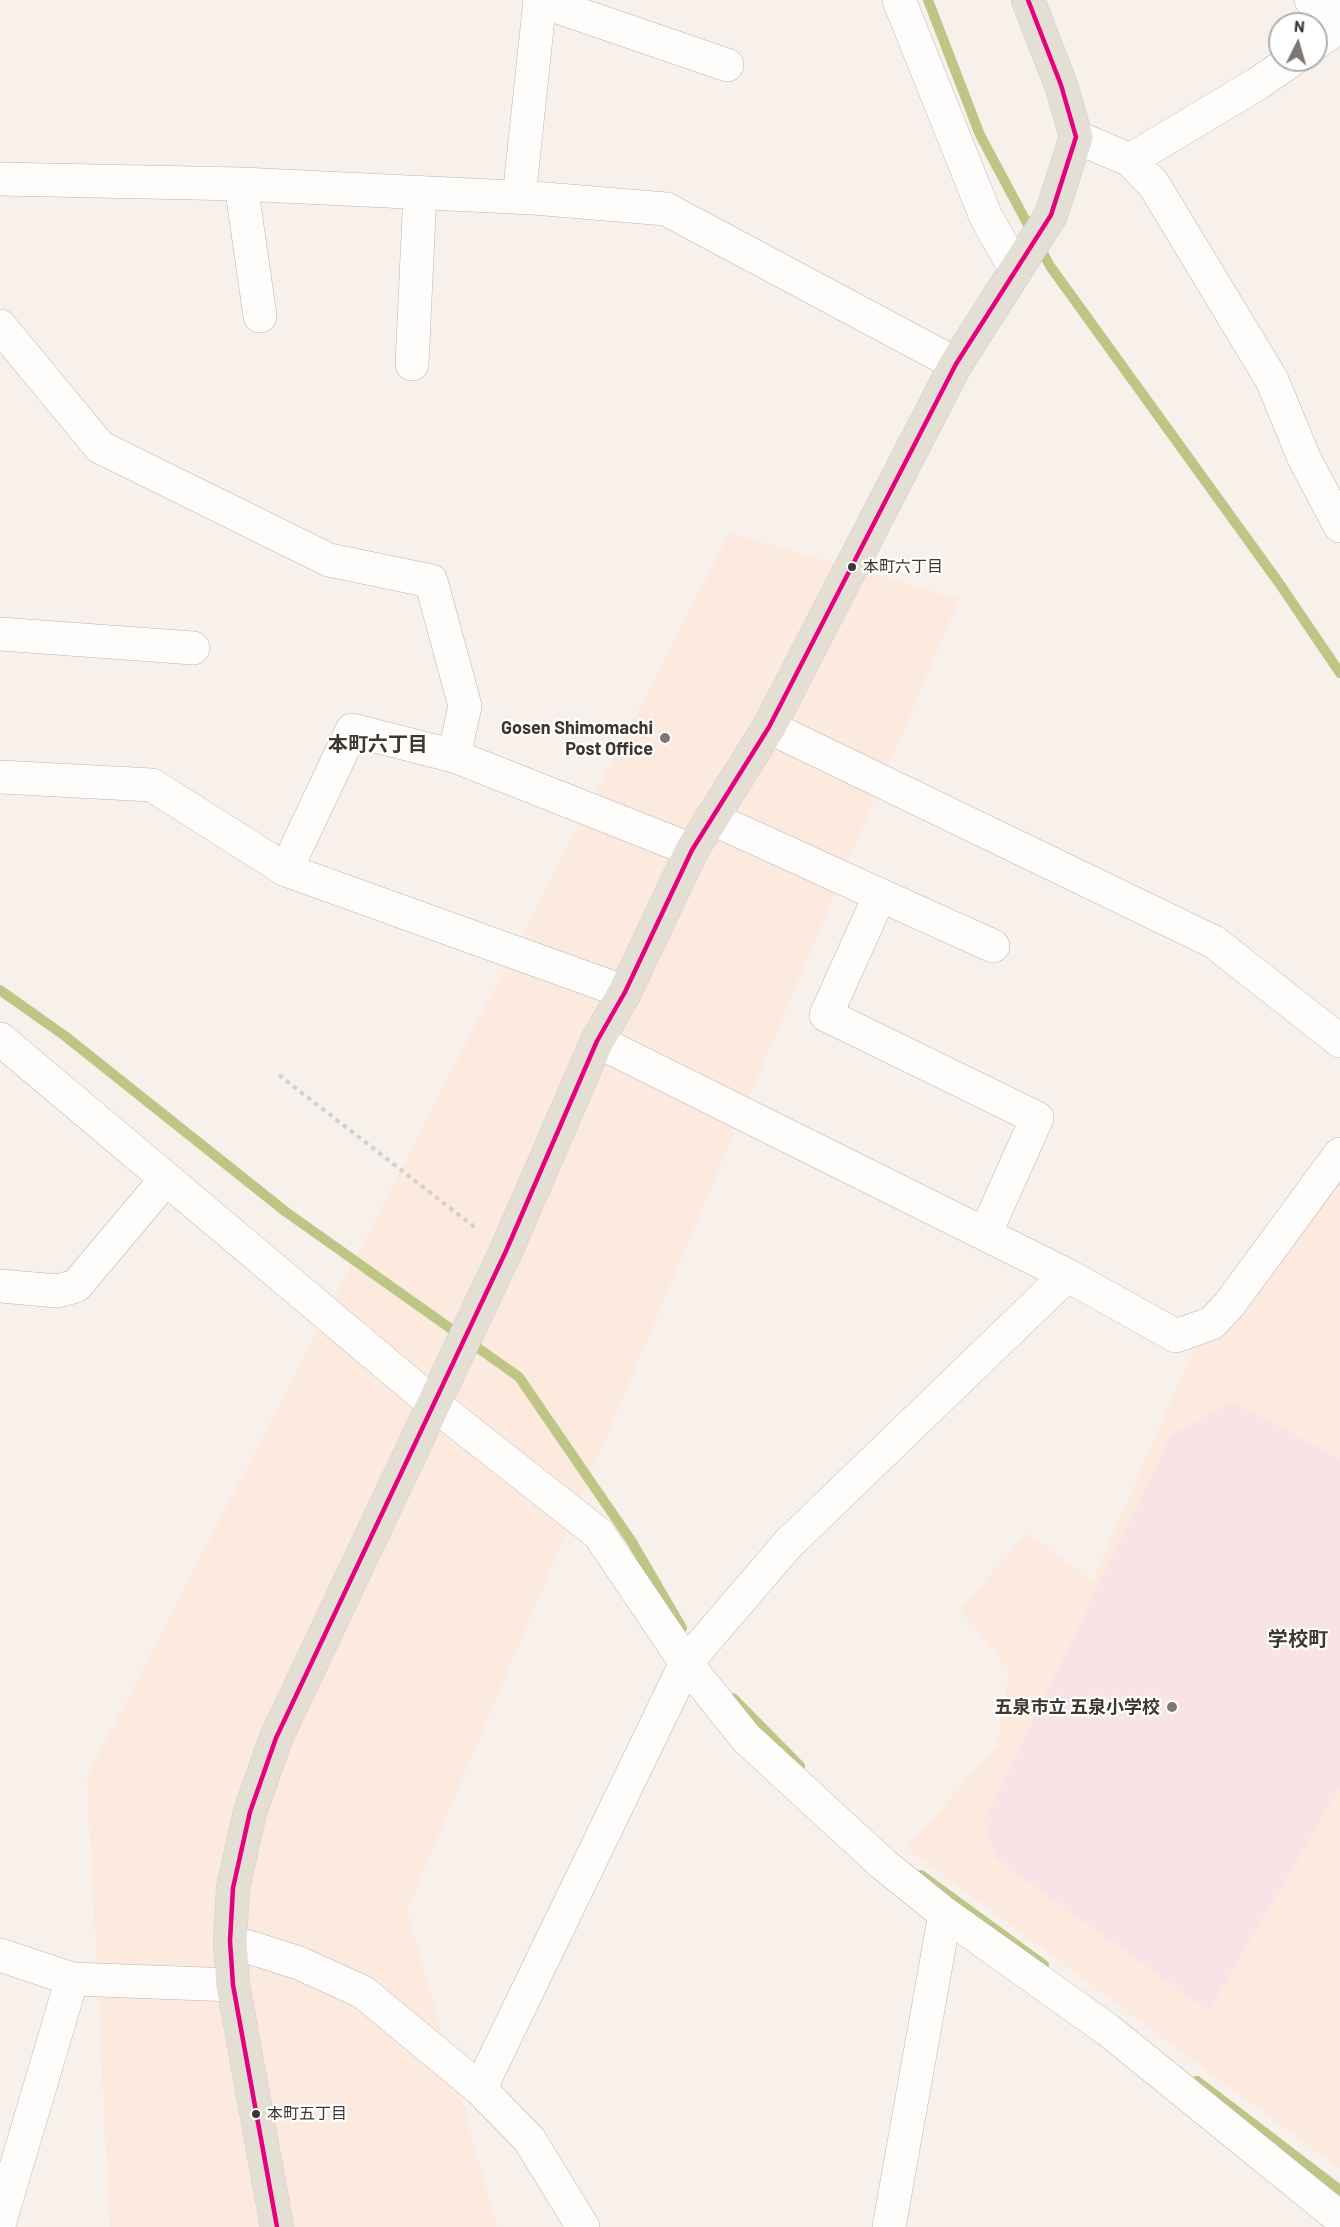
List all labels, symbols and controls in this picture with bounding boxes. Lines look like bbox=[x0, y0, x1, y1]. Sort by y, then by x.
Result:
north arrow bbox=[1268, 12, 1328, 72]
text: N bbox=[1293, 16, 1306, 35]
place label: 本町六丁目 bbox=[863, 557, 943, 577]
marker: 本町六丁目 bbox=[846, 561, 858, 573]
place label: Gosen Shimomachi Post Office bbox=[501, 717, 653, 760]
marker: Gosen Shimomachi Post Office bbox=[658, 731, 672, 745]
district label: 本町六丁目 bbox=[328, 732, 428, 756]
district label: 学校町 bbox=[1268, 1627, 1328, 1651]
place label: 五泉市立 五泉小学校 bbox=[994, 1696, 1160, 1718]
marker: 五泉市立 五泉小学校 bbox=[1165, 1700, 1179, 1714]
place label: 本町五丁目 bbox=[267, 2104, 347, 2124]
marker: 本町五丁目 bbox=[250, 2108, 262, 2120]

